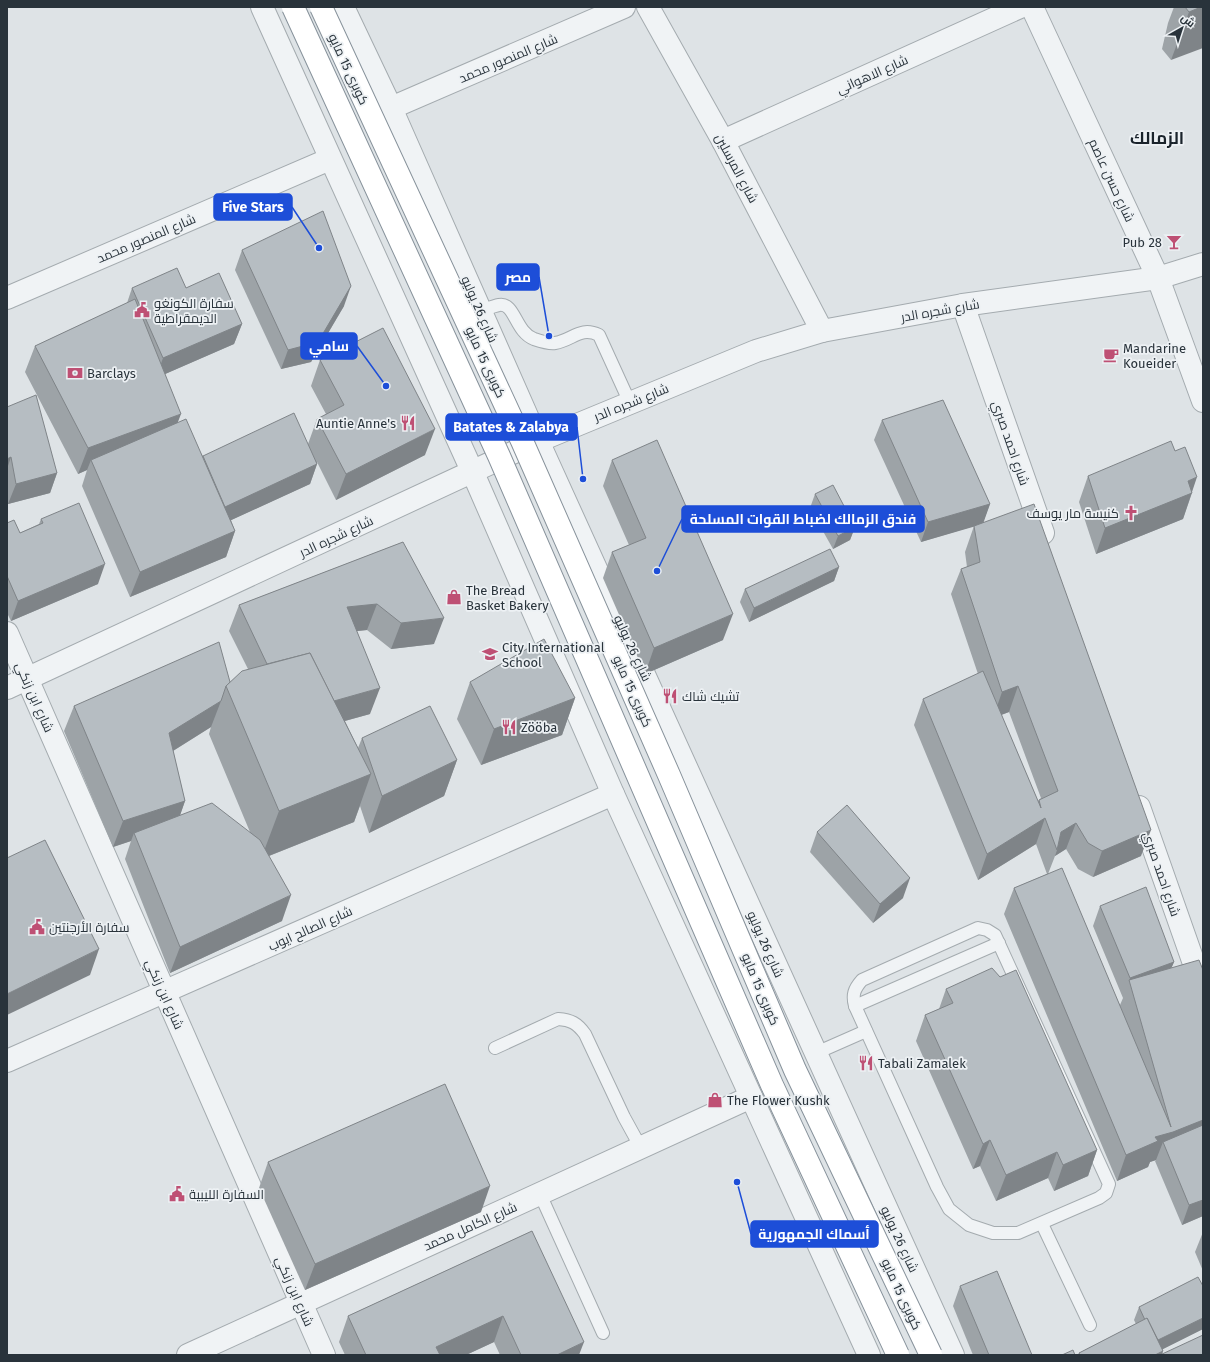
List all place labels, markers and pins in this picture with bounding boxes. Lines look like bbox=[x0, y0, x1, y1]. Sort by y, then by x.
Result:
callout: Five Stars bbox=[214, 194, 292, 220]
bar icon: Pub 28 bbox=[1165, 233, 1183, 251]
place label: Pub 28 bbox=[1122, 235, 1162, 250]
callout: مصر bbox=[497, 264, 539, 290]
place label: سفارة الكونغو الديمقراطية bbox=[154, 296, 234, 326]
public building icon: سفارة الكونغو الديمقراطية bbox=[133, 301, 151, 319]
callout: سامي bbox=[301, 333, 357, 359]
place label: Mandarine Koueider bbox=[1123, 341, 1186, 371]
cafe icon: Mandarine Koueider bbox=[1102, 346, 1120, 364]
bank icon: Barclays bbox=[66, 364, 84, 382]
place label: Barclays bbox=[87, 366, 136, 381]
restaurant icon: Auntie Anne's bbox=[399, 414, 417, 432]
callout: Batates & Zalabya bbox=[446, 414, 577, 440]
place label: Auntie Anne's bbox=[316, 416, 396, 431]
church icon: كنيسة مار يوسف bbox=[1122, 504, 1140, 522]
callout: فندق الزمالك لضباط القوات المسلحة bbox=[682, 506, 924, 532]
place label: كنيسة مار يوسف bbox=[1027, 506, 1119, 521]
place label: The Bread Basket Bakery bbox=[466, 583, 549, 613]
shop icon: The Bread Basket Bakery bbox=[445, 588, 463, 606]
place label: City International School bbox=[502, 640, 605, 670]
school or university icon: City International School bbox=[481, 645, 499, 663]
restaurant icon: تشيك شاك bbox=[661, 687, 679, 705]
place label: تشيك شاك bbox=[682, 689, 740, 704]
restaurant icon: Zööba bbox=[500, 718, 518, 736]
place label: Zööba bbox=[521, 720, 557, 735]
public building icon: سفارة الأرجنتين bbox=[28, 918, 46, 936]
place label: سفارة الأرجنتين bbox=[49, 920, 129, 935]
restaurant icon: Tabali Zamalek bbox=[857, 1054, 875, 1072]
place label: Tabali Zamalek bbox=[878, 1056, 966, 1071]
shop icon: The Flower Kushk bbox=[706, 1091, 724, 1109]
place label: The Flower Kushk bbox=[727, 1093, 830, 1108]
public building icon: السفارة الليبية bbox=[168, 1185, 186, 1203]
place label: السفارة الليبية bbox=[189, 1187, 264, 1202]
callout: أسماك الجمهورية bbox=[751, 1221, 878, 1247]

